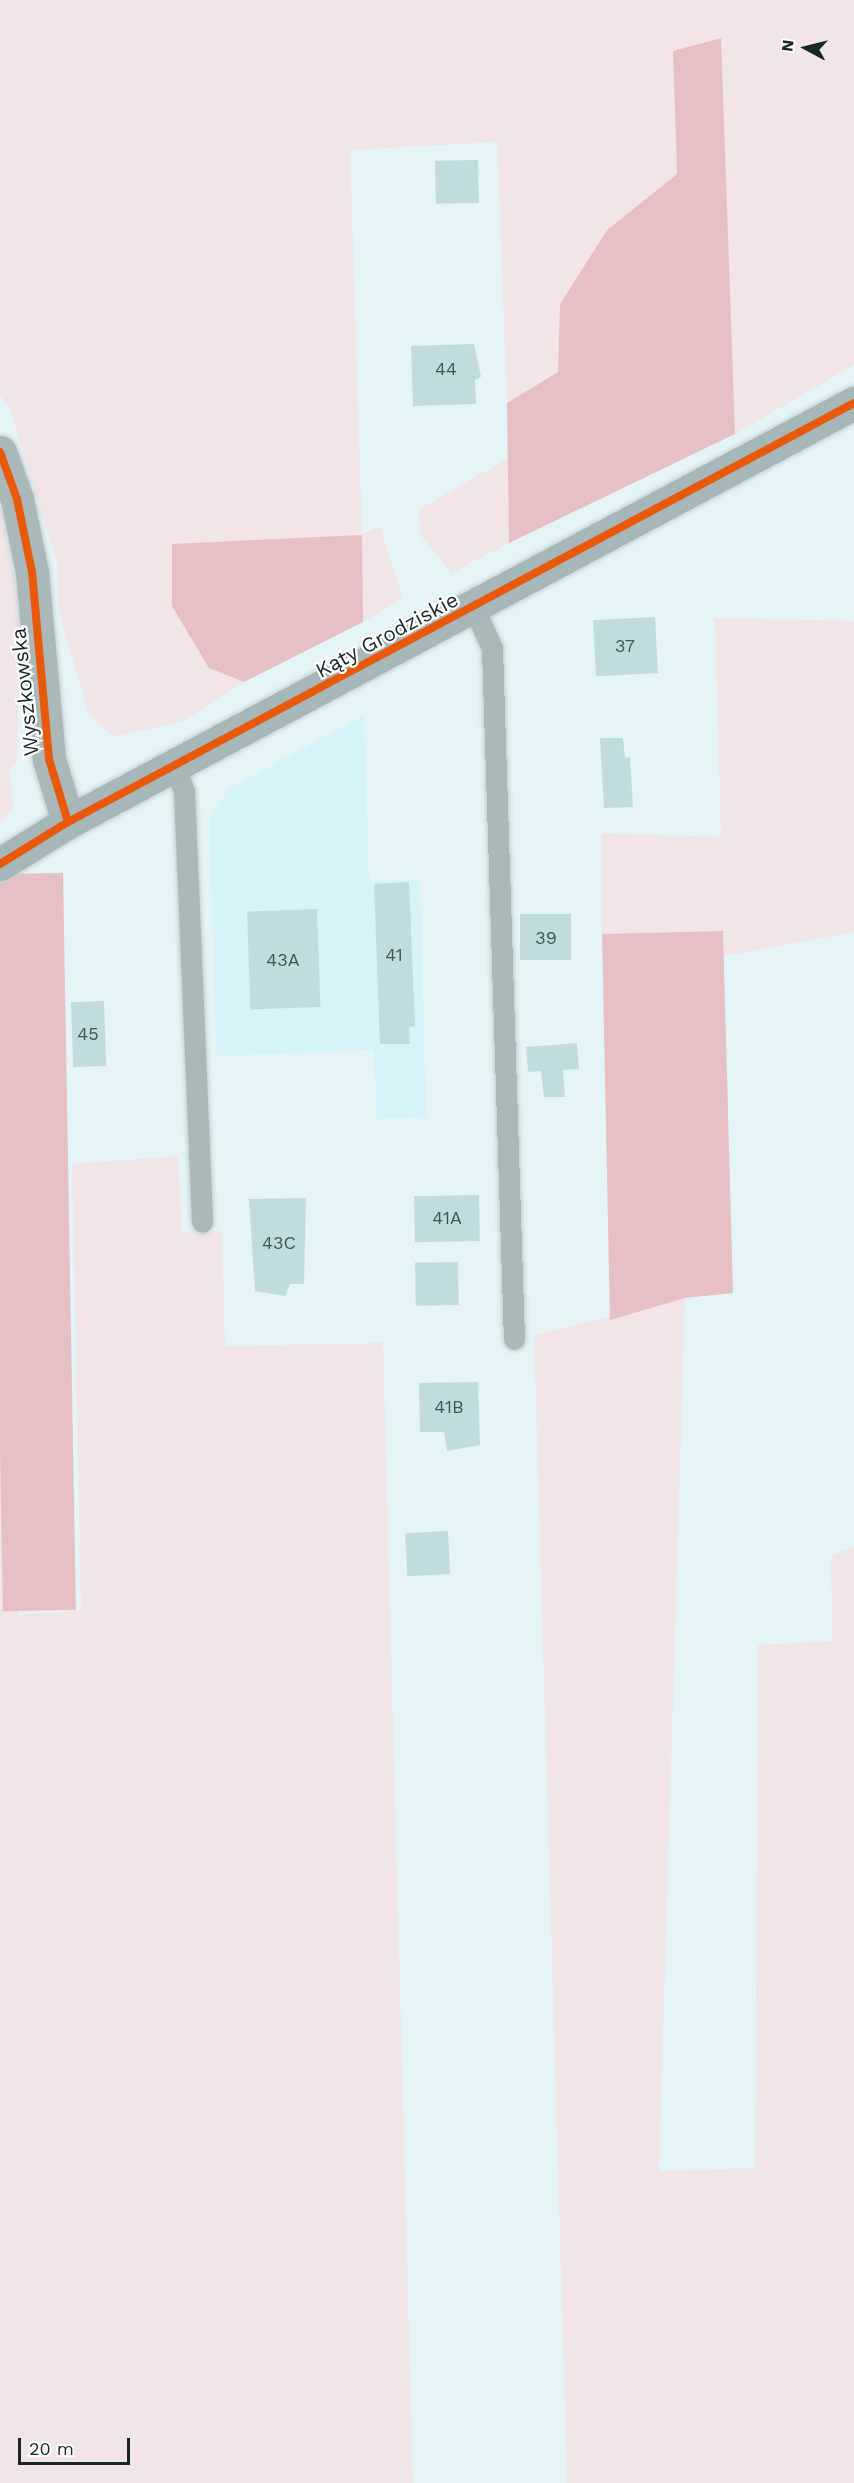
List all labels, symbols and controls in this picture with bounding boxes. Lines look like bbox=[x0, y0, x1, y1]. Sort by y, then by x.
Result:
north arrow bbox=[776, 18, 836, 78]
text: N bbox=[777, 39, 798, 53]
house number: 44 bbox=[435, 358, 457, 380]
street label: Kąty Grodziskie bbox=[311, 587, 463, 683]
street label: Wyszkowska bbox=[6, 627, 44, 757]
house number: 37 bbox=[615, 635, 635, 657]
house number: 39 bbox=[535, 927, 557, 949]
house number: 41 bbox=[385, 944, 403, 966]
house number: 43A bbox=[266, 949, 300, 971]
house number: 45 bbox=[77, 1023, 99, 1045]
house number: 41A bbox=[432, 1207, 462, 1229]
house number: 43C bbox=[262, 1232, 296, 1254]
house number: 41B bbox=[434, 1396, 464, 1418]
scale bar bbox=[21, 2426, 134, 2464]
text: 20 m bbox=[29, 2438, 74, 2459]

